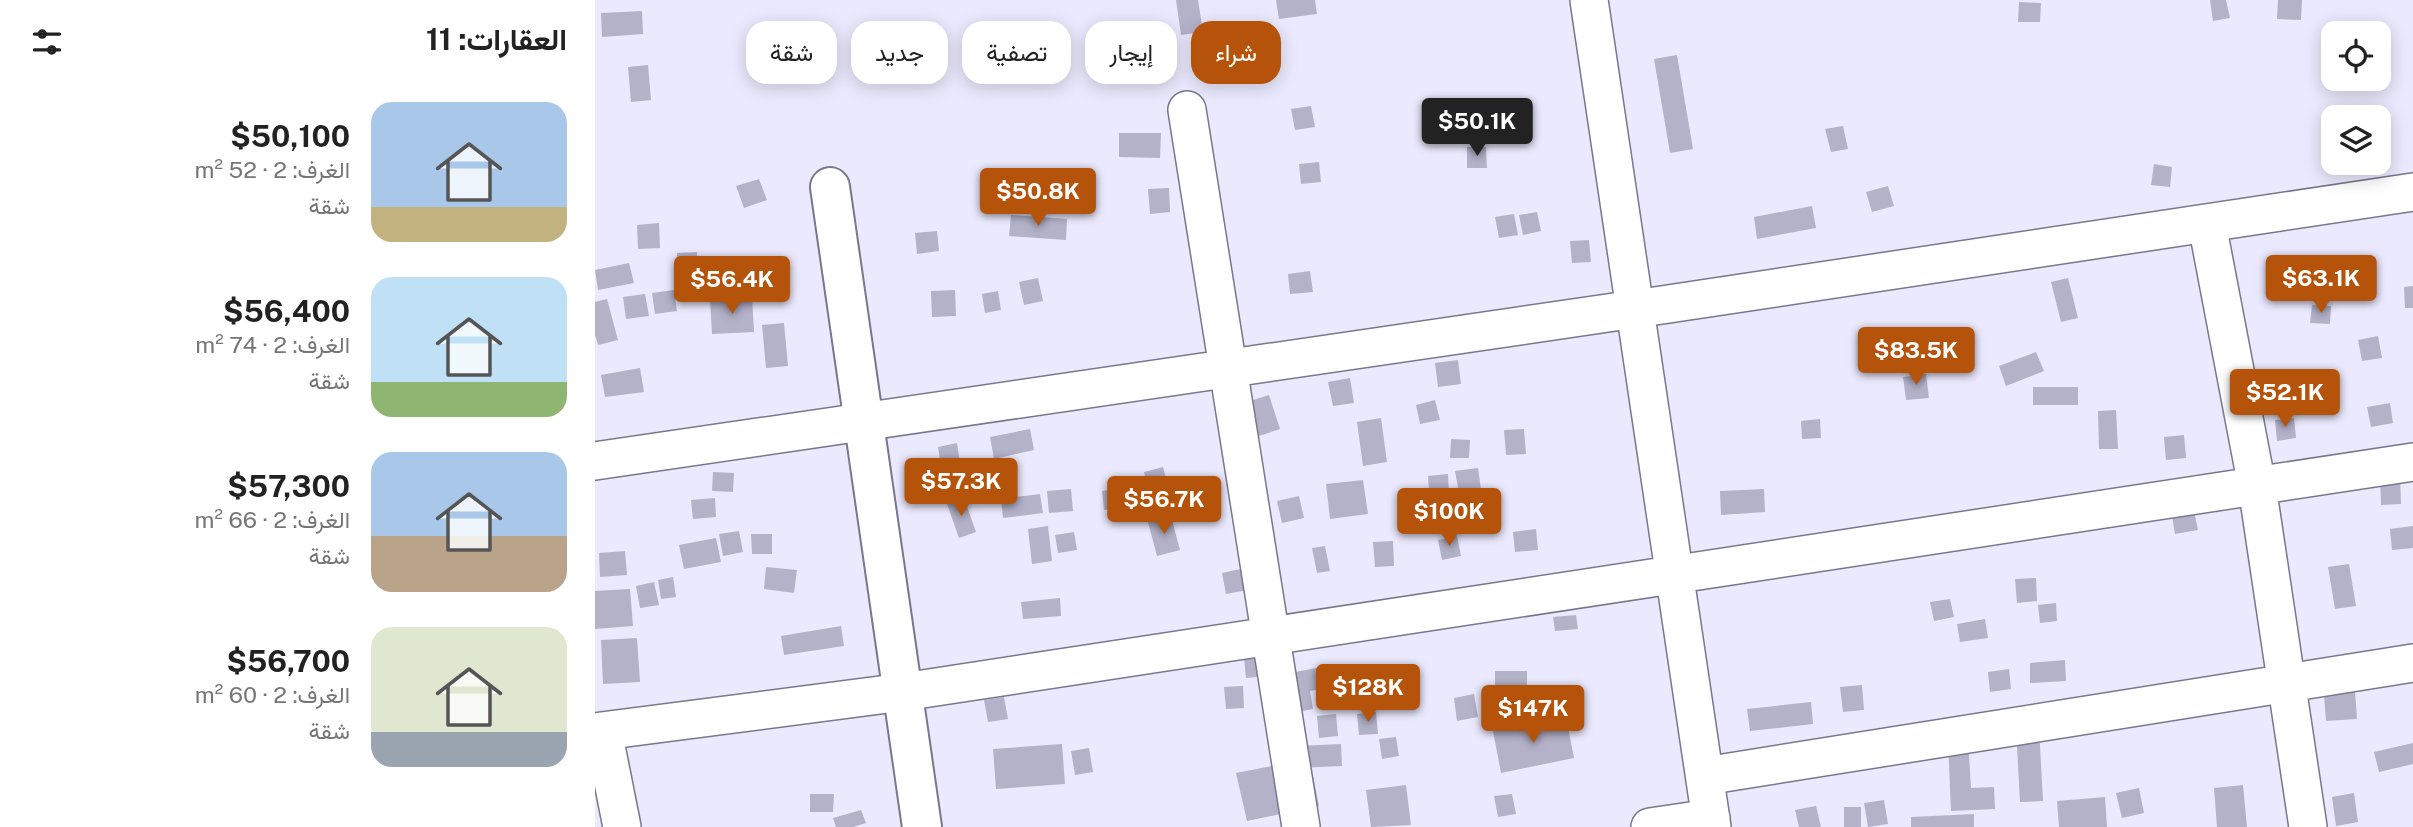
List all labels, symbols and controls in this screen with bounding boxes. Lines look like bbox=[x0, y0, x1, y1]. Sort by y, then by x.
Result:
text: العقارات: 11 bbox=[426, 21, 567, 57]
chip: شقة bbox=[746, 21, 837, 84]
chip: جديد bbox=[851, 21, 948, 84]
chip: تصفية bbox=[962, 21, 1071, 84]
chip: إيجار bbox=[1085, 21, 1177, 84]
chip: شراء bbox=[1191, 21, 1281, 84]
map controls bbox=[2321, 21, 2391, 175]
button: locate bbox=[2321, 21, 2391, 91]
icon: filters bbox=[28, 23, 66, 61]
pin: $50.1K bbox=[1420, 99, 1534, 158]
button: layers bbox=[2321, 105, 2391, 175]
text: $50.1K bbox=[1438, 107, 1516, 134]
text: $50,100 bbox=[230, 118, 350, 154]
icon: home bbox=[427, 130, 511, 214]
text: الغرف: 2 · 52 m² bbox=[195, 156, 350, 183]
pin: $50.8K bbox=[981, 168, 1095, 228]
text: $50.8K bbox=[996, 177, 1080, 204]
text: شقة bbox=[308, 192, 350, 219]
pin: $56.4K bbox=[675, 256, 789, 316]
pin: $63.1K bbox=[2264, 256, 2378, 315]
text: $63.1K bbox=[2282, 264, 2360, 291]
text: $56.4K bbox=[690, 265, 774, 292]
text: $56,400 bbox=[223, 293, 350, 329]
icon: home bbox=[427, 305, 511, 389]
pin: $83.5K bbox=[1859, 328, 1973, 387]
text: الغرف: 2 · 74 m² bbox=[195, 331, 350, 358]
text: $83.5K bbox=[1874, 336, 1958, 363]
text: شقة bbox=[308, 367, 350, 394]
pin: $52.1K bbox=[2228, 370, 2342, 429]
text: $52.1K bbox=[2246, 378, 2324, 405]
pin: $57.3K bbox=[904, 458, 1018, 518]
text: $57.3K bbox=[921, 467, 1001, 494]
text: $57,300 bbox=[227, 468, 350, 504]
pin: $56.7K bbox=[1107, 476, 1221, 536]
icon: home bbox=[427, 480, 511, 564]
text: $56.7K bbox=[1123, 485, 1205, 512]
pin: $100K bbox=[1400, 489, 1498, 548]
text: $100K bbox=[1413, 497, 1485, 524]
text: الغرف: 2 · 66 m² bbox=[195, 506, 350, 533]
text: شقة bbox=[308, 542, 350, 569]
text: $56,700 bbox=[227, 643, 350, 679]
icon: home bbox=[427, 655, 511, 739]
pin: $128K bbox=[1319, 664, 1417, 724]
text: $128K bbox=[1332, 673, 1404, 700]
text: الغرف: 2 · 60 m² bbox=[195, 681, 350, 708]
pin: $147K bbox=[1484, 686, 1582, 745]
text: $147K bbox=[1497, 694, 1569, 721]
text: شقة bbox=[308, 717, 350, 744]

